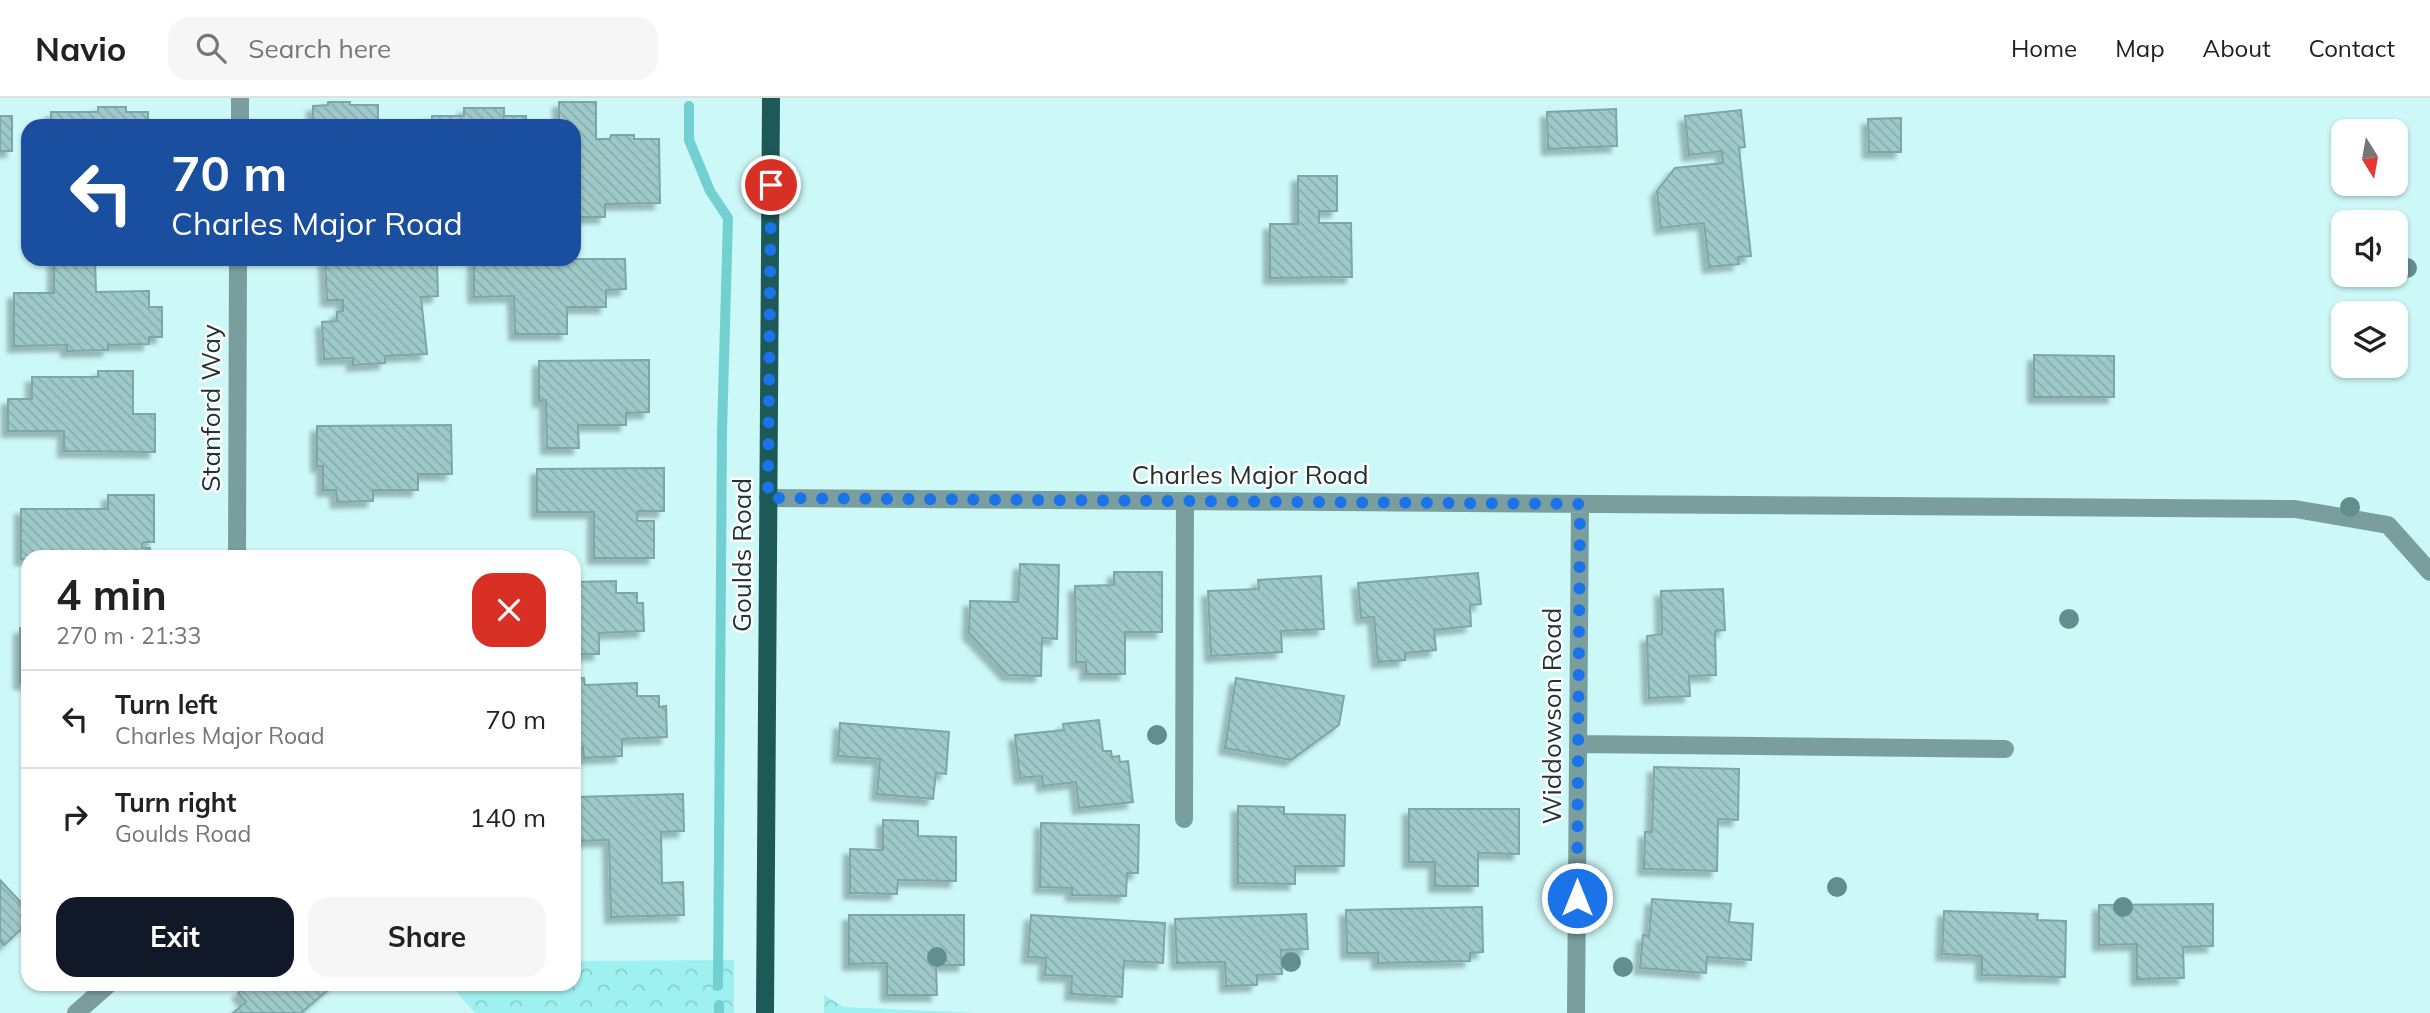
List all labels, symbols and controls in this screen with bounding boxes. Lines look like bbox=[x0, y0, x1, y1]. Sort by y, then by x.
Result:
search box bbox=[168, 17, 658, 80]
text: Navio bbox=[35, 28, 126, 69]
icon: search bbox=[192, 29, 230, 67]
text: Search here bbox=[248, 32, 391, 65]
text: Home bbox=[2011, 33, 2077, 63]
text: Map bbox=[2115, 33, 2165, 63]
text: About bbox=[2203, 33, 2271, 63]
text: Contact bbox=[2309, 33, 2395, 63]
north arrow bbox=[2331, 119, 2408, 196]
map controls bbox=[2331, 119, 2408, 378]
text: 70 m bbox=[171, 142, 287, 203]
icon: left bbox=[56, 147, 147, 238]
pin bbox=[741, 155, 801, 215]
icon: arrive bbox=[752, 166, 790, 204]
text: Charles Major Road bbox=[171, 203, 463, 243]
button: sound bbox=[2331, 210, 2408, 287]
button: layers bbox=[2331, 301, 2408, 378]
street label: Stanford Way bbox=[194, 324, 227, 492]
street label: Charles Major Road bbox=[1132, 458, 1368, 491]
street label: Goulds Road bbox=[725, 478, 758, 632]
text: 4 min bbox=[56, 568, 167, 621]
button: close bbox=[472, 573, 546, 647]
street label: Widdowson Road bbox=[1535, 608, 1568, 824]
text: 270 m · 21:33 bbox=[56, 621, 201, 650]
text: Turn left bbox=[115, 688, 217, 721]
icon: left bbox=[56, 700, 94, 738]
text: 70 m bbox=[485, 703, 546, 736]
text: Charles Major Road bbox=[115, 721, 325, 750]
text: Turn right bbox=[115, 786, 236, 819]
icon: right bbox=[56, 798, 94, 836]
text: 140 m bbox=[470, 801, 546, 834]
text: Goulds Road bbox=[115, 819, 251, 848]
position arrow bbox=[1540, 861, 1614, 935]
button: Exit bbox=[56, 897, 294, 977]
button: Share bbox=[308, 897, 546, 977]

